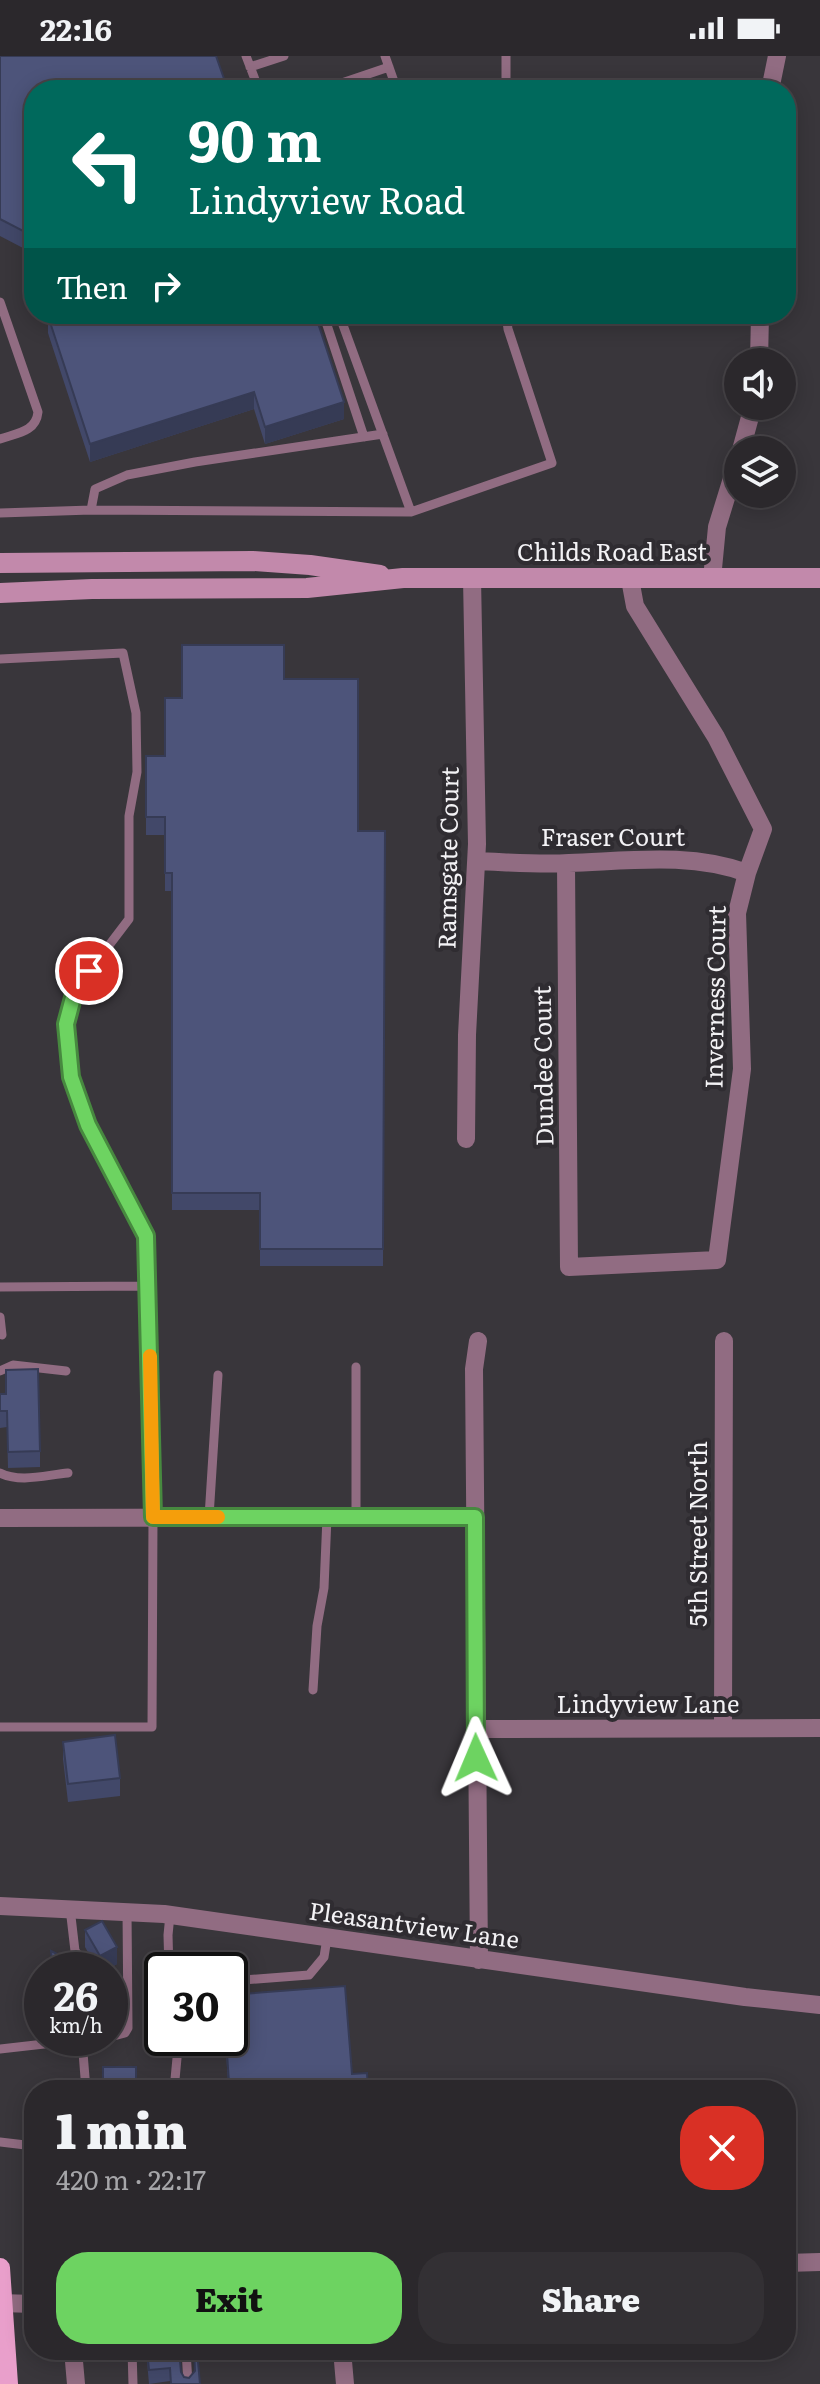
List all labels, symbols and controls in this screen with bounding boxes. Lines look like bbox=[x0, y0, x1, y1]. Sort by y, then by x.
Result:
text: 22:16 bbox=[40, 6, 112, 50]
text: 90 m bbox=[188, 96, 322, 179]
icon: left bbox=[56, 112, 160, 216]
text: Lindyview Road bbox=[188, 172, 465, 225]
text: Then bbox=[56, 264, 128, 308]
icon: right bbox=[144, 264, 188, 308]
map controls bbox=[724, 348, 796, 508]
button: sound bbox=[724, 348, 796, 420]
button: layers bbox=[724, 436, 796, 508]
street label: Childs Road East bbox=[517, 533, 707, 568]
street label: Ramsgate Court bbox=[427, 766, 466, 950]
street label: Fraser Court bbox=[541, 818, 686, 853]
street label: Inverness Court bbox=[694, 905, 733, 1089]
pin bbox=[55, 937, 123, 1005]
icon: arrive bbox=[67, 949, 111, 993]
street label: Dundee Court bbox=[523, 985, 560, 1147]
street label: 5th Street North bbox=[679, 1441, 714, 1627]
street label: Lindyview Lane bbox=[557, 1685, 739, 1720]
position arrow bbox=[434, 1716, 518, 1800]
street label: Pleasantview Lane bbox=[307, 1891, 522, 1956]
speed limit sign: 30 bbox=[144, 1952, 248, 2056]
text: 26 bbox=[54, 1964, 98, 2023]
text: km/h bbox=[49, 2009, 103, 2039]
text: 1 min bbox=[56, 2093, 187, 2164]
button: close bbox=[680, 2106, 764, 2190]
text: 420 m · 22:17 bbox=[56, 2159, 206, 2198]
button: Exit bbox=[56, 2252, 402, 2344]
button: Share bbox=[418, 2252, 764, 2344]

